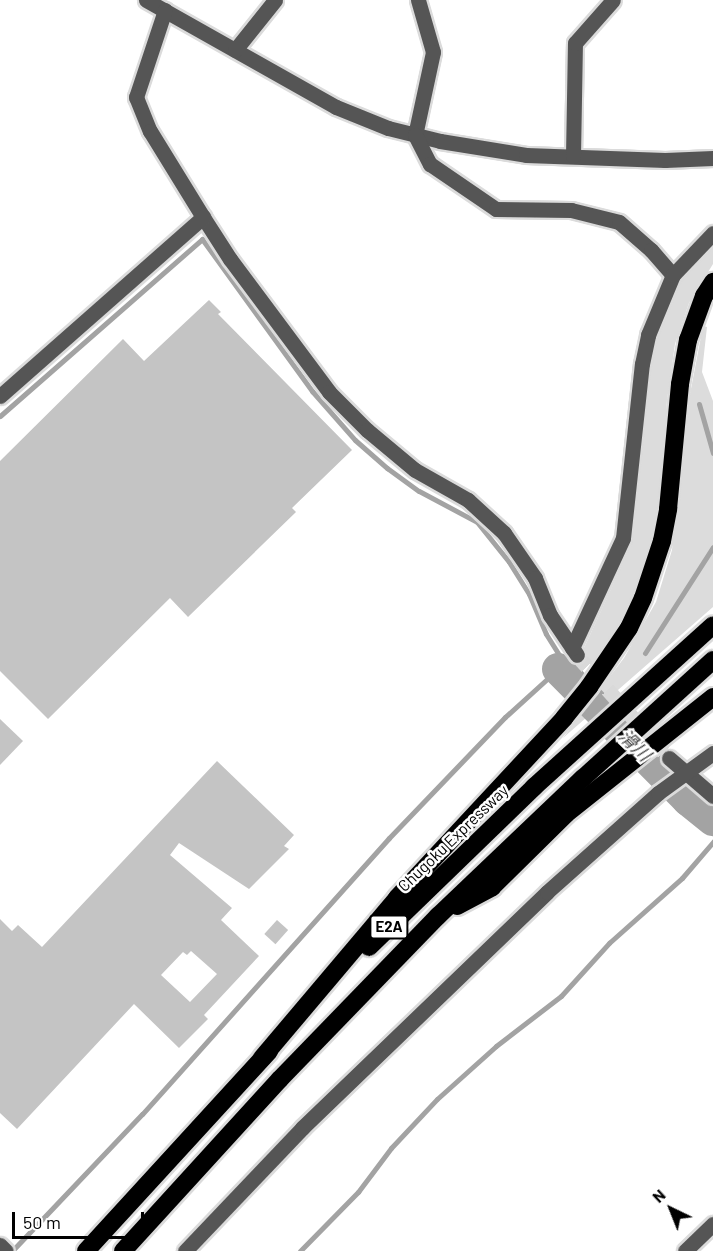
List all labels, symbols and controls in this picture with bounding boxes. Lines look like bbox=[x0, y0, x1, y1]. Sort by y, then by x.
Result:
water label: 滑川 bbox=[615, 725, 655, 765]
street label: Chugoku Expressway bbox=[394, 780, 512, 896]
road number: E2A bbox=[368, 915, 410, 939]
north arrow bbox=[641, 1179, 701, 1239]
text: N bbox=[648, 1185, 669, 1206]
scale bar bbox=[15, 1200, 147, 1238]
text: 50 m bbox=[23, 1211, 61, 1233]

